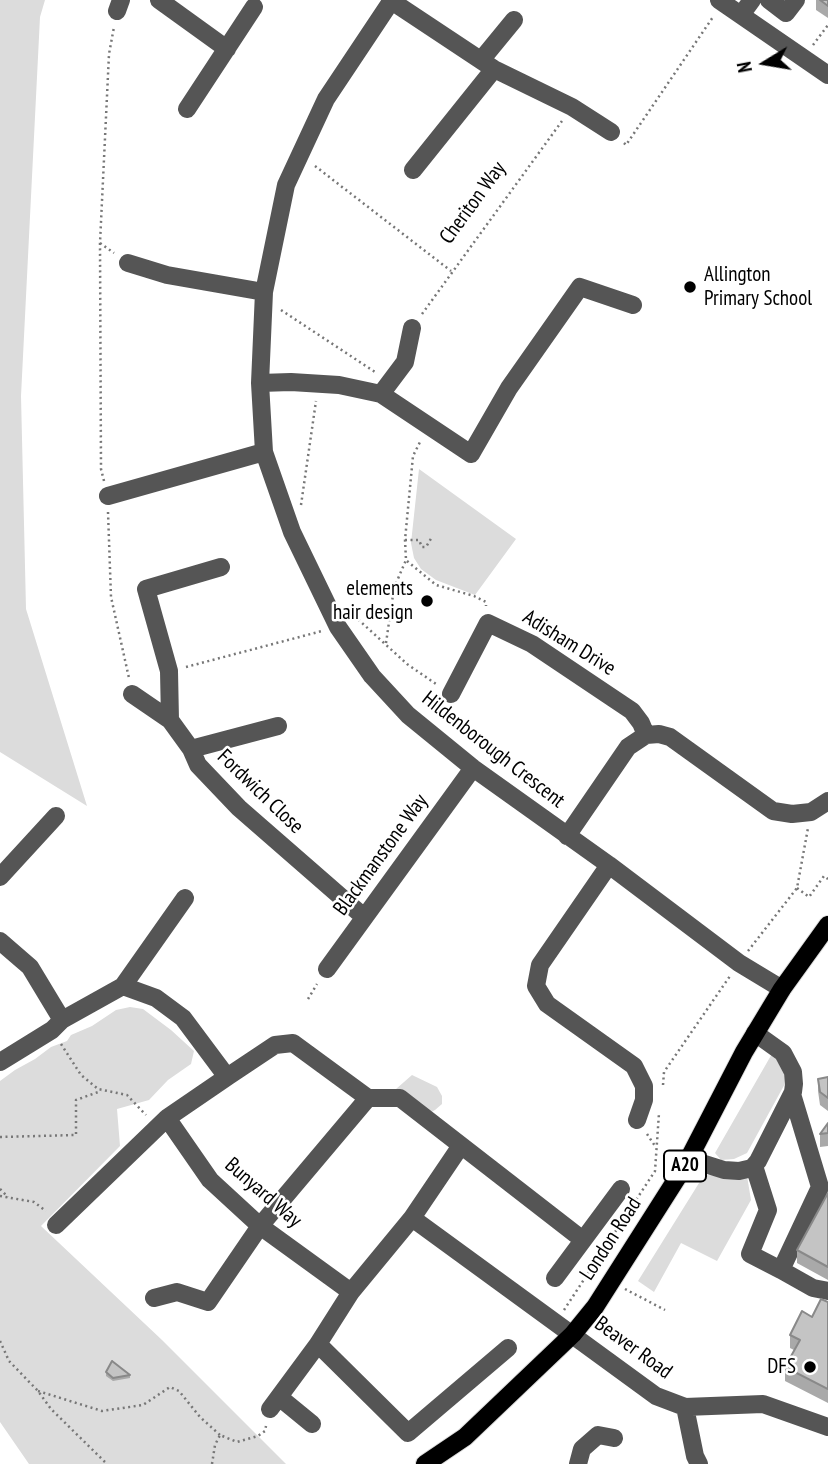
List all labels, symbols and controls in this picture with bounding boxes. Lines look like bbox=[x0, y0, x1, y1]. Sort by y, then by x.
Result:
north arrow bbox=[730, 28, 800, 98]
text: N bbox=[732, 60, 757, 74]
street label: Cheriton Way bbox=[435, 157, 511, 249]
place label: Allington Primary School bbox=[704, 262, 812, 312]
marker: Allington Primary School bbox=[682, 279, 698, 295]
place label: elements hair design bbox=[333, 576, 413, 626]
marker: elements hair design bbox=[419, 593, 435, 609]
street label: Adisham Drive bbox=[518, 605, 620, 681]
street label: Hildenborough Crescent bbox=[417, 686, 569, 814]
street label: Fordwich Close bbox=[212, 745, 308, 839]
street label: Blackmanstone Way bbox=[329, 789, 433, 921]
road number: A20 bbox=[664, 1150, 706, 1182]
street label: Bunyard Way bbox=[219, 1153, 307, 1233]
street label: London Road bbox=[575, 1193, 647, 1285]
street label: Beaver Road bbox=[589, 1311, 677, 1385]
place label: DFS bbox=[767, 1354, 796, 1380]
marker: DFS bbox=[802, 1359, 818, 1375]

